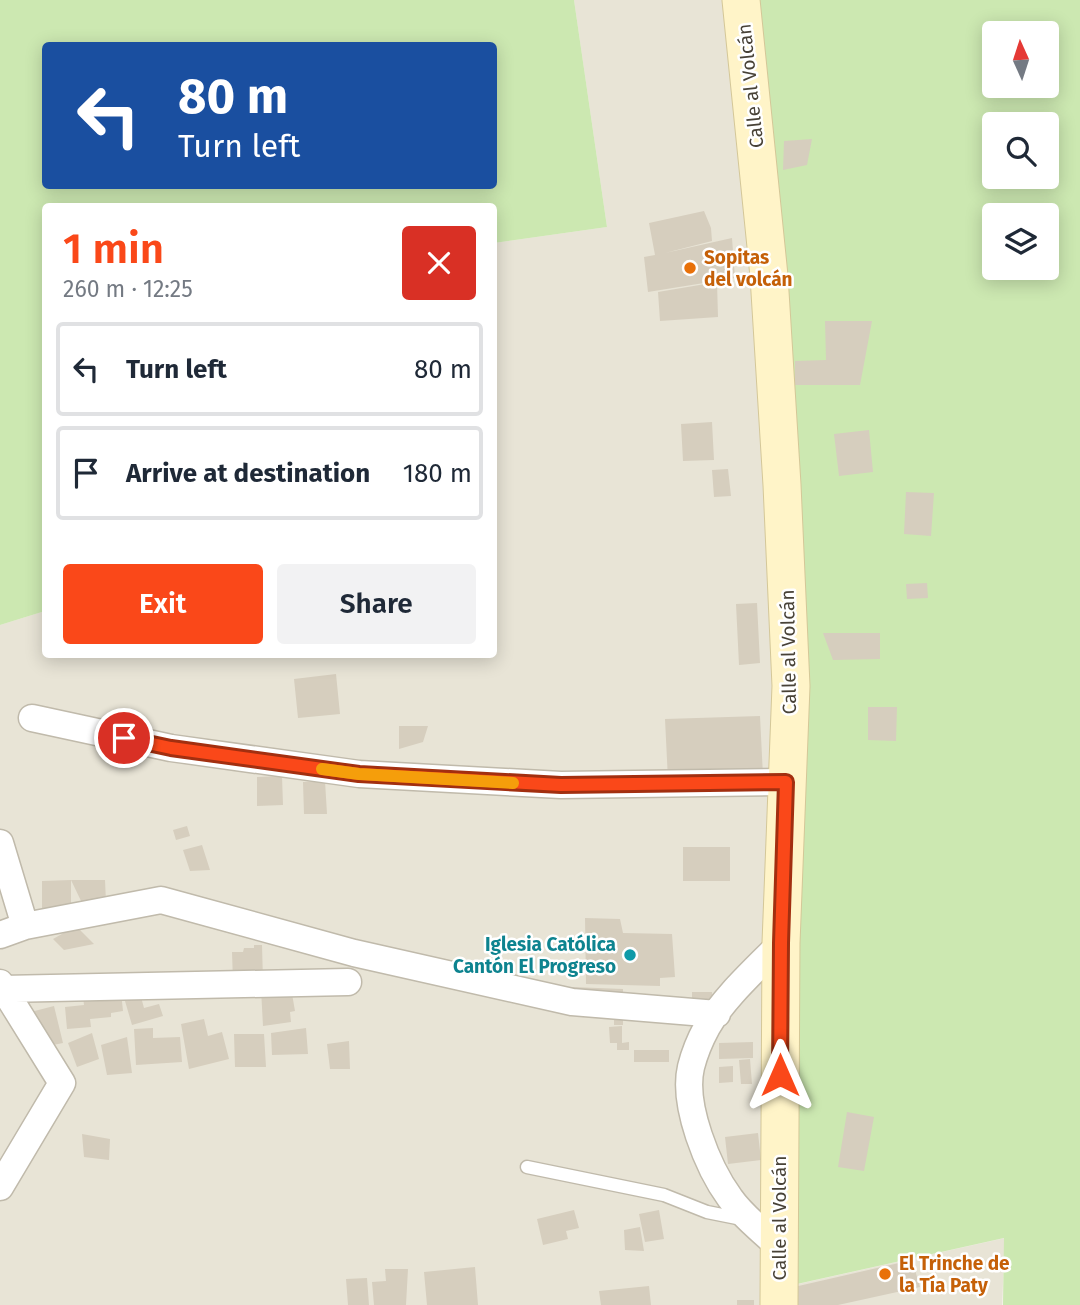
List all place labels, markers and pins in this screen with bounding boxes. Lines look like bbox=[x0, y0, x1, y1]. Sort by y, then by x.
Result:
place label: Sopitas del volcán bbox=[704, 246, 793, 291]
marker: Sopitas del volcán bbox=[682, 260, 698, 276]
pin bbox=[94, 708, 154, 768]
place label: Iglesia Católica Cantón El Progreso bbox=[453, 933, 616, 978]
marker: Iglesia Católica Cantón El Progreso bbox=[622, 947, 638, 963]
place label: El Trinche de la Tía Paty bbox=[899, 1252, 1010, 1297]
marker: El Trinche de la Tía Paty bbox=[877, 1266, 893, 1282]

